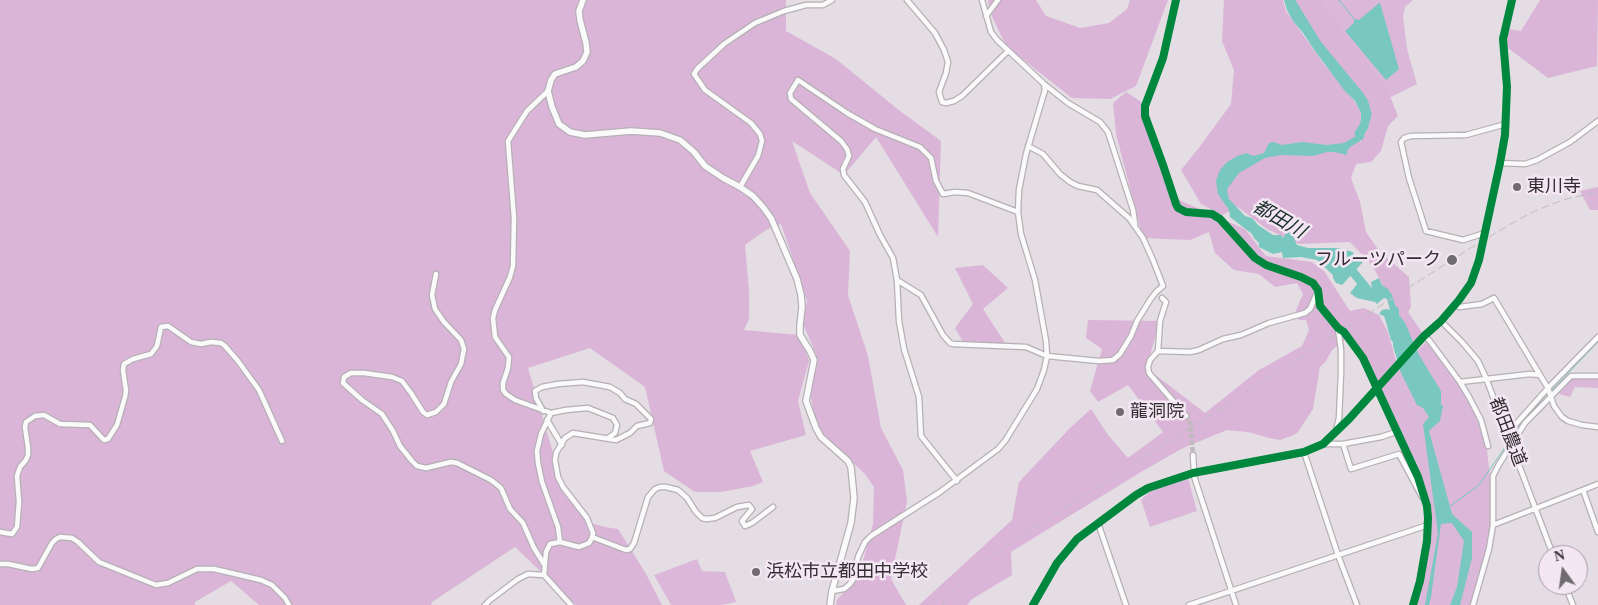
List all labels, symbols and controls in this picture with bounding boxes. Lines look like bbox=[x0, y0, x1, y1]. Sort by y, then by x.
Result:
place label: 東川寺 bbox=[1527, 176, 1581, 198]
marker: 東川寺 bbox=[1511, 181, 1523, 193]
water label: 都田川 bbox=[1249, 196, 1309, 244]
place label: フルーツパーク bbox=[1315, 249, 1441, 271]
marker: フルーツパーク bbox=[1445, 253, 1459, 267]
street label: 都田農道 bbox=[1484, 395, 1530, 469]
place label: 龍洞院 bbox=[1130, 401, 1184, 423]
marker: 龍洞院 bbox=[1114, 406, 1126, 418]
north arrow bbox=[1538, 545, 1588, 595]
text: N bbox=[1553, 547, 1566, 564]
place label: 浜松市立都田中学校 bbox=[766, 561, 928, 583]
marker: 浜松市立都田中学校 bbox=[750, 566, 762, 578]

